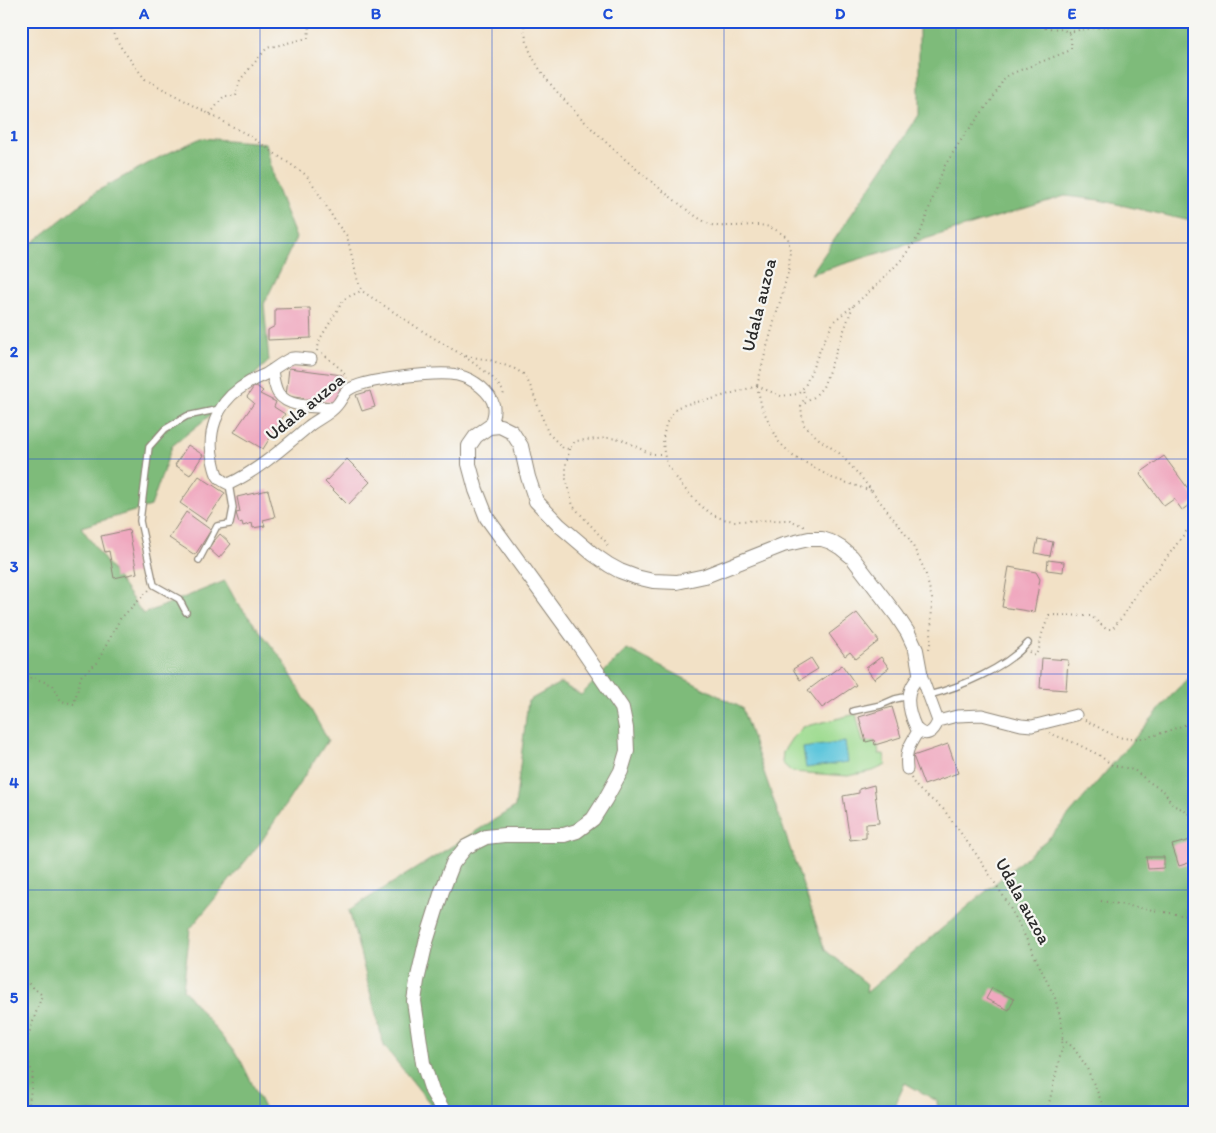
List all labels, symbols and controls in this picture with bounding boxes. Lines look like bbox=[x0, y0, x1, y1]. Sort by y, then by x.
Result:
text: A bbox=[138, 4, 150, 23]
text: B bbox=[371, 4, 382, 23]
text: C bbox=[603, 4, 614, 23]
text: D bbox=[835, 4, 846, 23]
text: E bbox=[1068, 4, 1077, 23]
text: 1 bbox=[10, 126, 18, 145]
street label: Udala auzoa bbox=[737, 256, 781, 354]
text: 2 bbox=[10, 342, 19, 361]
street label: Udala auzoa bbox=[261, 368, 349, 446]
text: 3 bbox=[10, 557, 19, 576]
text: 4 bbox=[9, 773, 19, 792]
street label: Udala auzoa bbox=[990, 854, 1056, 949]
text: 5 bbox=[10, 988, 19, 1007]

